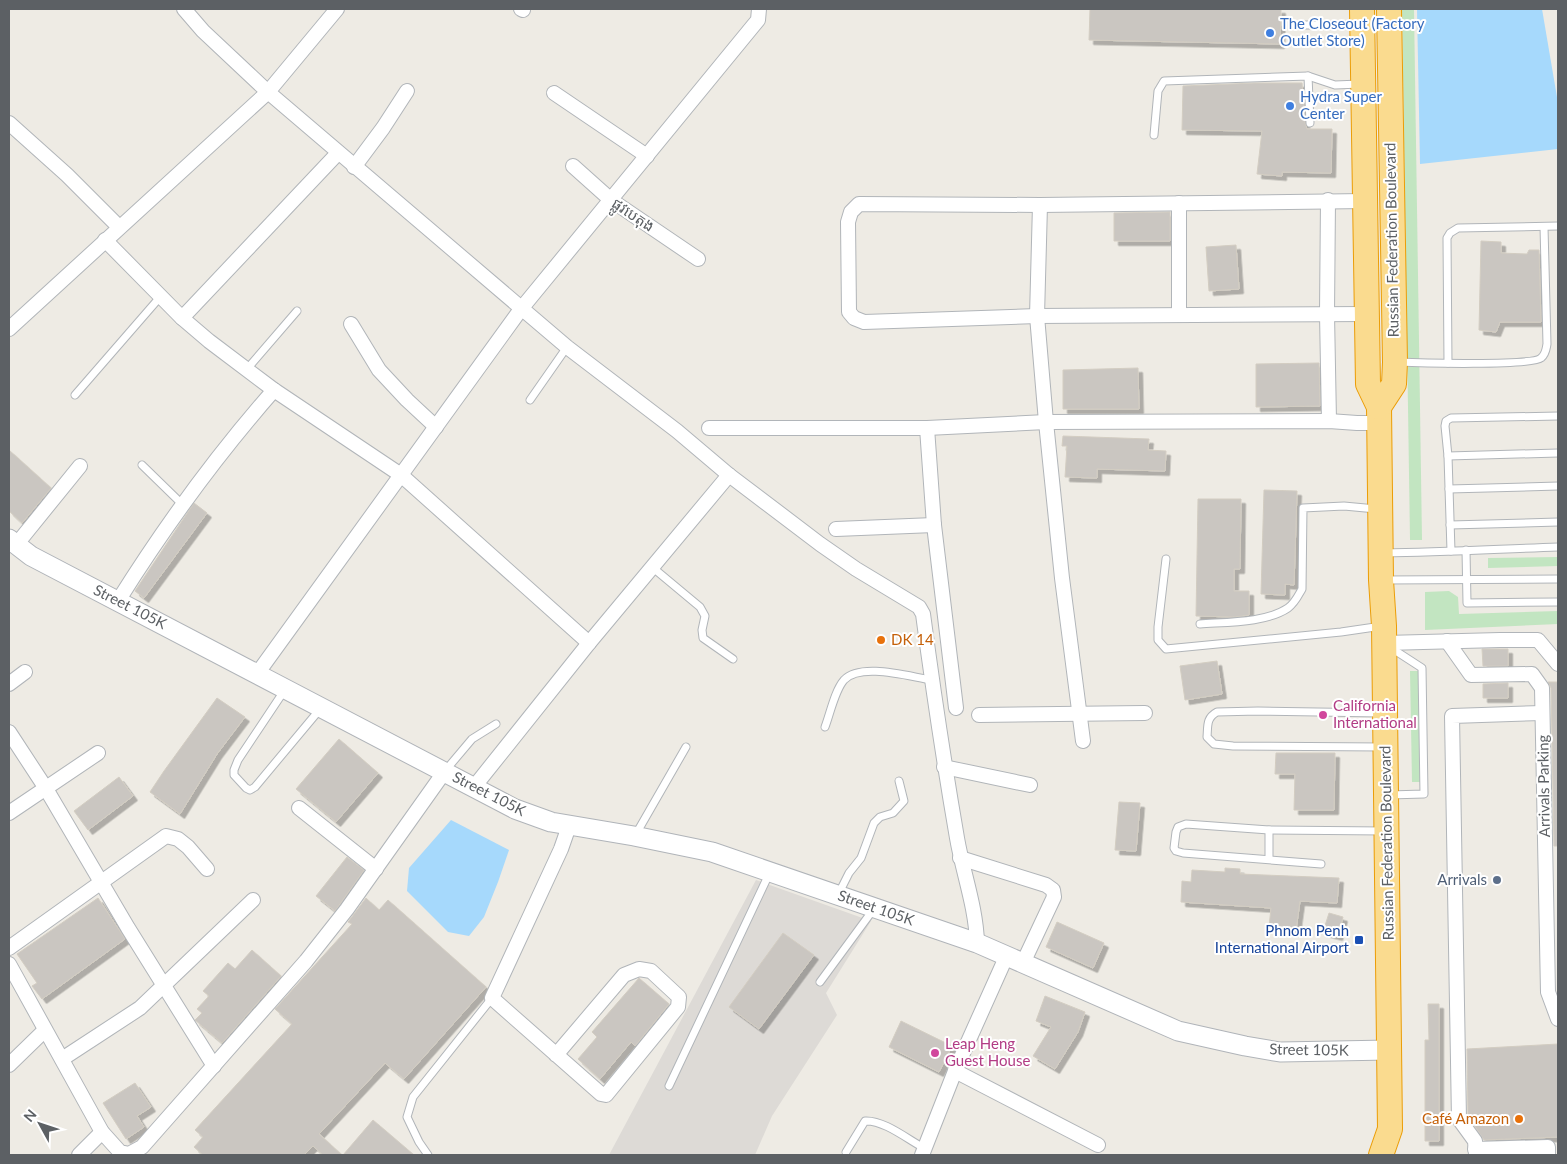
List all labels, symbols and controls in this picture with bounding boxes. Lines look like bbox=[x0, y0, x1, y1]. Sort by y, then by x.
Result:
place label: The Closeout (Factory Outlet Store) bbox=[1280, 14, 1425, 49]
marker: The Closeout (Factory Outlet Store) bbox=[1264, 27, 1276, 39]
place label: Hydra Super Center bbox=[1300, 87, 1383, 122]
marker: Hydra Super Center bbox=[1284, 100, 1296, 112]
street label: Russian Federation Boulevard bbox=[1380, 142, 1402, 338]
street label: ផ្លូវបេតុង bbox=[606, 193, 658, 239]
street label: Street 105K bbox=[91, 580, 170, 632]
place label: DK 14 bbox=[891, 630, 934, 648]
marker: DK 14 bbox=[875, 634, 887, 646]
place label: California International bbox=[1333, 696, 1417, 731]
marker: California International bbox=[1317, 709, 1329, 721]
street label: Arrivals Parking bbox=[1533, 734, 1553, 837]
street label: Russian Federation Boulevard bbox=[1375, 745, 1397, 941]
street label: Street 105K bbox=[450, 767, 529, 819]
place label: Arrivals bbox=[1437, 870, 1487, 888]
marker: Arrivals bbox=[1491, 874, 1503, 886]
street label: Street 105K bbox=[836, 886, 917, 929]
place label: Phnom Penh International Airport bbox=[1215, 921, 1350, 956]
marker: Phnom Penh International Airport bbox=[1353, 934, 1365, 946]
place label: Leap Heng Guest House bbox=[945, 1034, 1030, 1069]
street label: Street 105K bbox=[1269, 1039, 1349, 1059]
marker: Leap Heng Guest House bbox=[929, 1047, 941, 1059]
north arrow bbox=[15, 1099, 65, 1149]
text: N bbox=[20, 1106, 40, 1125]
place label: Café Amazon bbox=[1422, 1109, 1509, 1127]
marker: Café Amazon bbox=[1513, 1113, 1525, 1125]

